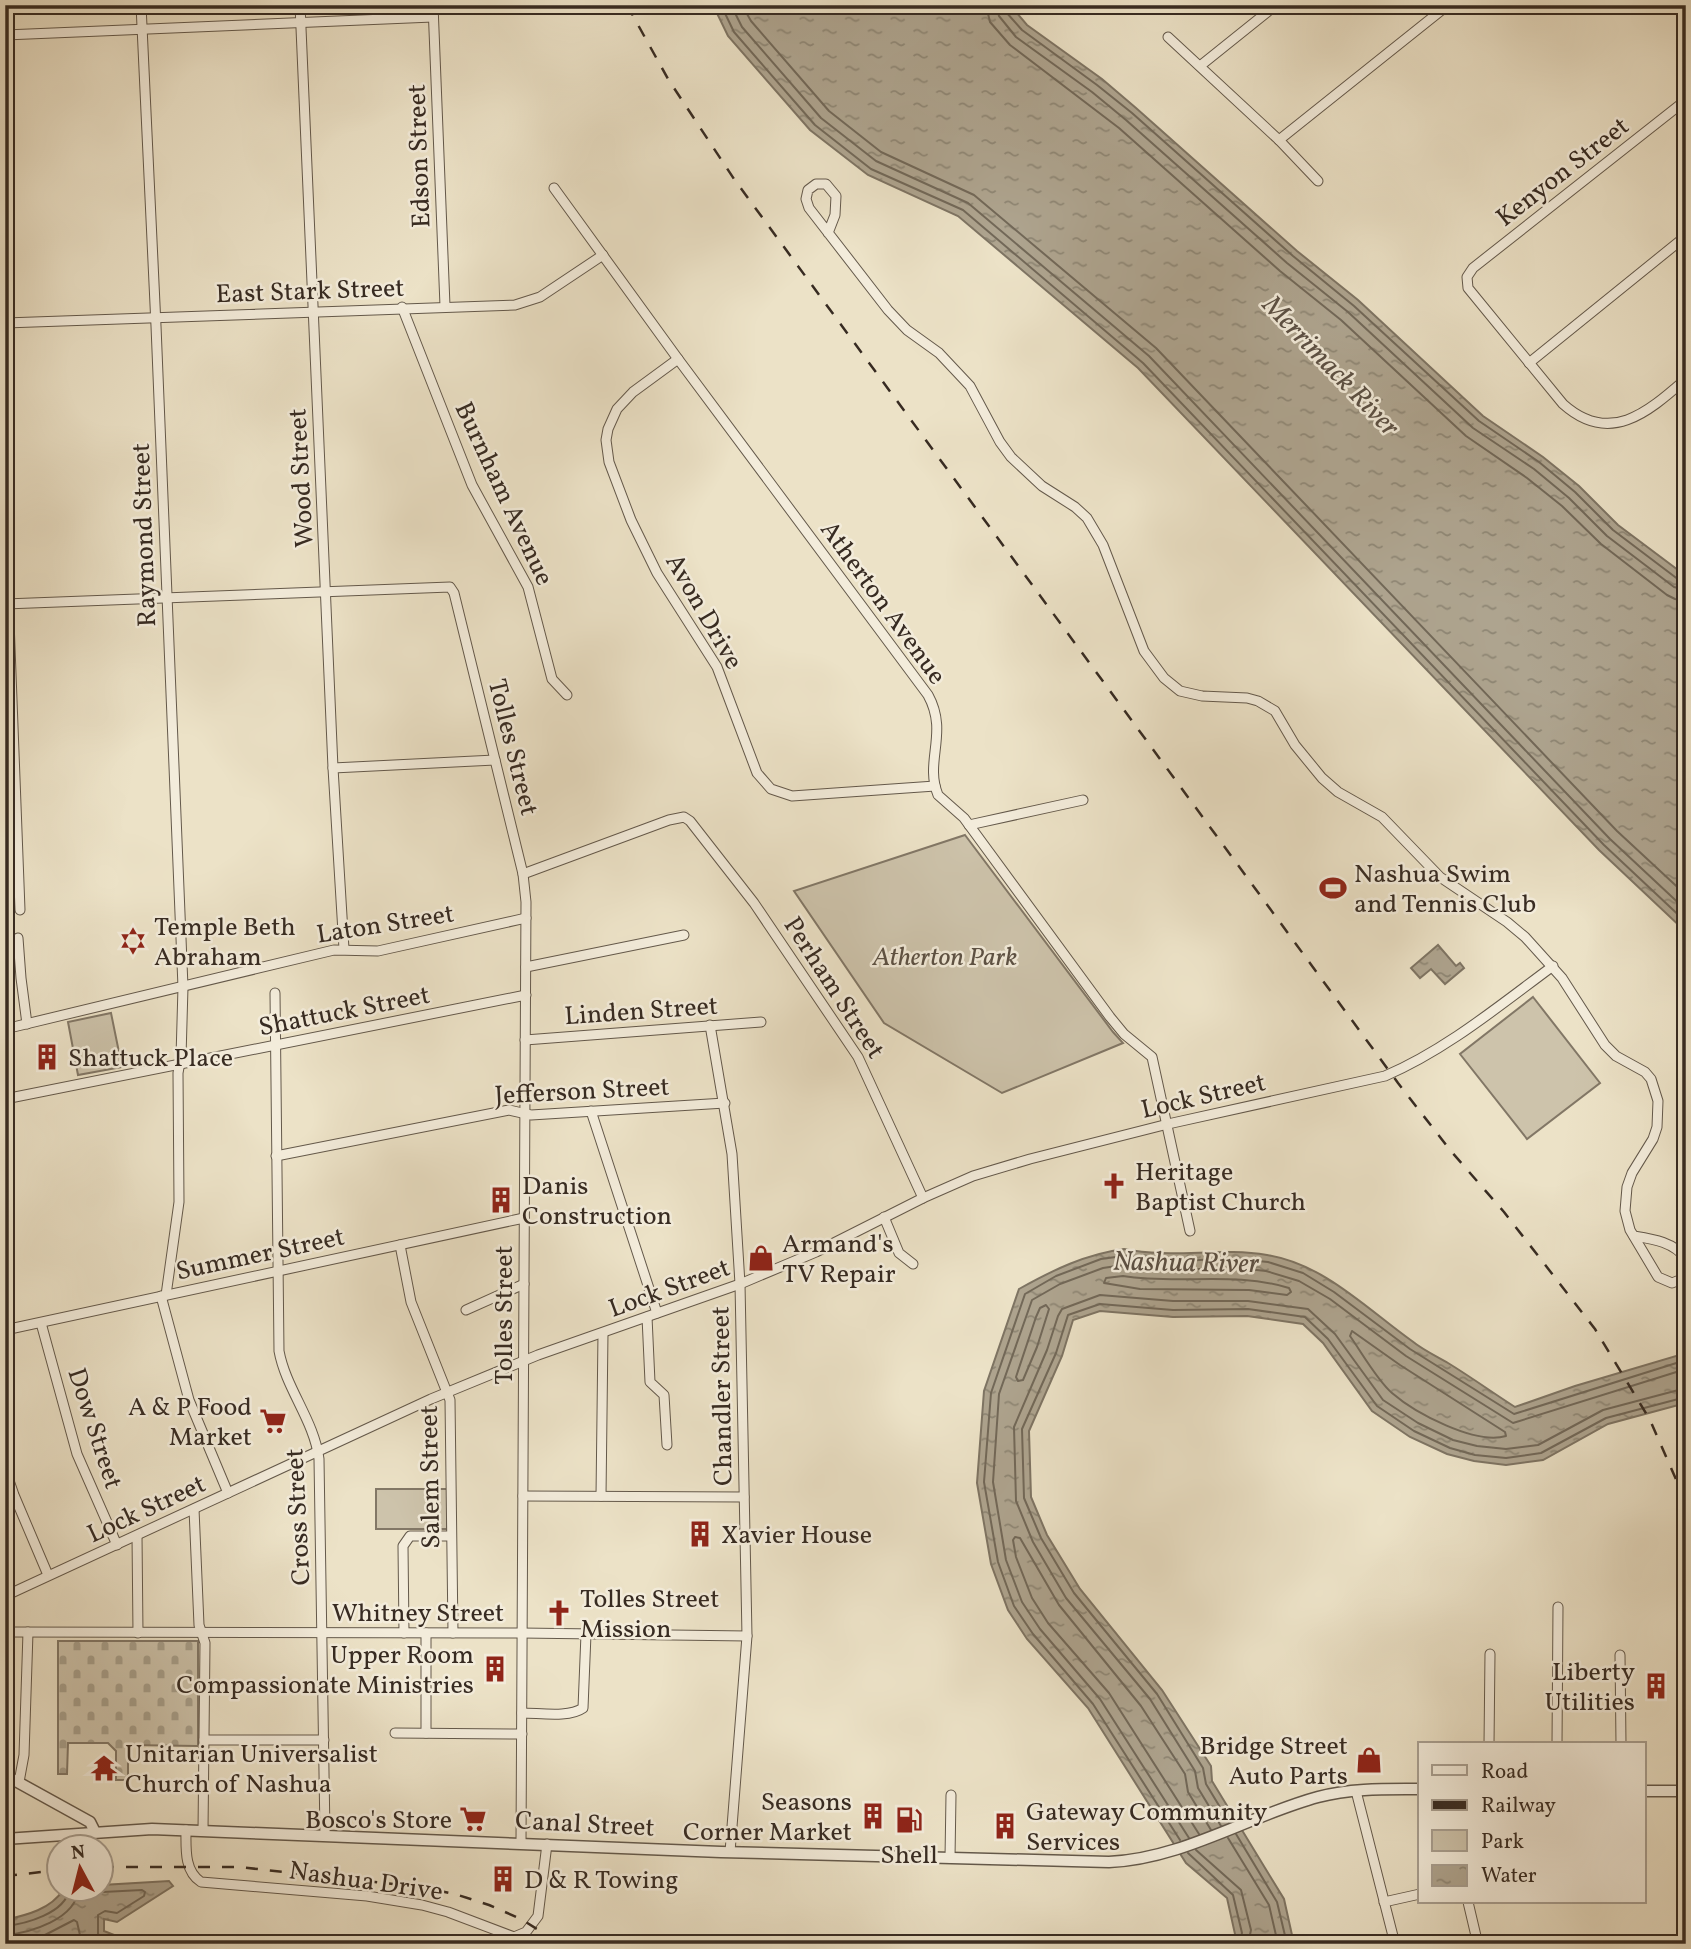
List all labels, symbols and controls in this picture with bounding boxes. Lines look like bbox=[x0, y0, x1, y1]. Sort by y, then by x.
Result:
street label: Edson Street bbox=[399, 83, 441, 229]
street label: Kenyon Street bbox=[1489, 109, 1637, 236]
street label: East Stark Street bbox=[215, 271, 405, 313]
water label: Merrimack River bbox=[1252, 287, 1408, 446]
street label: Burnham Avenue bbox=[445, 396, 562, 592]
street label: Wood Street bbox=[280, 407, 324, 549]
street label: Raymond Street bbox=[124, 442, 166, 628]
street label: Atherton Avenue bbox=[811, 514, 954, 692]
street label: Avon Drive bbox=[656, 547, 751, 677]
street label: Tolles Street bbox=[478, 676, 546, 819]
place label: Nashua Swim and Tennis Club bbox=[1354, 857, 1536, 923]
sports icon: Nashua Swim and Tennis Club bbox=[1318, 873, 1348, 903]
street label: Laton Street bbox=[314, 896, 457, 954]
place label: Temple Beth Abraham bbox=[154, 910, 296, 976]
street label: Perham Street bbox=[774, 910, 893, 1066]
synagogue icon: Temple Beth Abraham bbox=[118, 926, 148, 956]
park label: Atherton Park bbox=[872, 940, 1017, 976]
street label: Shattuck Street bbox=[256, 978, 433, 1046]
street label: Linden Street bbox=[563, 989, 719, 1035]
place label: Shattuck Place bbox=[68, 1041, 233, 1077]
building icon: Shattuck Place bbox=[32, 1042, 62, 1072]
street label: Lock Street bbox=[1138, 1065, 1269, 1129]
street label: Jefferson Street bbox=[494, 1069, 671, 1115]
place label: Heritage Baptist Church bbox=[1135, 1155, 1306, 1221]
place label: Danis Construction bbox=[522, 1169, 672, 1235]
church icon: Heritage Baptist Church bbox=[1099, 1171, 1129, 1201]
building icon: Danis Construction bbox=[486, 1185, 516, 1215]
street label: Summer Street bbox=[173, 1220, 348, 1290]
place label: Armand's TV Repair bbox=[782, 1227, 896, 1293]
shop icon: Armand's TV Repair bbox=[746, 1243, 776, 1273]
water label: Nashua River bbox=[1112, 1243, 1260, 1284]
street label: Tolles Street bbox=[487, 1245, 523, 1385]
street label: Lock Street bbox=[604, 1250, 735, 1327]
street label: Chandler Street bbox=[703, 1306, 743, 1486]
street label: Dow Street bbox=[58, 1363, 131, 1494]
place label: A & P Food Market bbox=[128, 1390, 252, 1456]
street label: Salem Street bbox=[412, 1405, 450, 1549]
supermarket icon: A & P Food Market bbox=[258, 1406, 288, 1436]
street label: Cross Street bbox=[277, 1447, 321, 1586]
street label: Lock Street bbox=[82, 1467, 212, 1553]
place label: Xavier House bbox=[721, 1518, 872, 1554]
building icon: Xavier House bbox=[685, 1519, 715, 1549]
place label: Tolles Street Mission bbox=[580, 1582, 719, 1648]
street label: Whitney Street bbox=[332, 1596, 504, 1632]
church icon: Tolles Street Mission bbox=[544, 1598, 574, 1628]
place label: Upper Room Compassionate Ministries bbox=[176, 1638, 474, 1704]
building icon: Upper Room Compassionate Ministries bbox=[480, 1654, 510, 1684]
place label: Liberty Utilities bbox=[1544, 1655, 1635, 1721]
building icon: Liberty Utilities bbox=[1641, 1671, 1671, 1701]
place label: Bridge Street Auto Parts bbox=[1199, 1729, 1348, 1795]
place label: Unitarian Universalist Church of Nashua bbox=[125, 1737, 378, 1803]
legend bbox=[1418, 1742, 1646, 1904]
shop icon: Bridge Street Auto Parts bbox=[1354, 1745, 1384, 1775]
temple icon: Unitarian Universalist Church of Nashua bbox=[89, 1753, 119, 1783]
text: Road bbox=[1481, 1758, 1528, 1787]
place label: Seasons Corner Market bbox=[683, 1785, 852, 1851]
text: Railway bbox=[1481, 1792, 1557, 1821]
place label: Gateway Community Services bbox=[1026, 1795, 1267, 1861]
building icon: Seasons Corner Market bbox=[858, 1801, 888, 1831]
place label: Bosco's Store bbox=[305, 1803, 452, 1839]
street label: Canal Street bbox=[514, 1803, 656, 1847]
supermarket icon: Bosco's Store bbox=[458, 1804, 488, 1834]
fuel station icon: Shell bbox=[894, 1805, 924, 1835]
building icon: Gateway Community Services bbox=[990, 1811, 1020, 1841]
text: Park bbox=[1481, 1828, 1524, 1857]
north arrow bbox=[46, 1834, 116, 1904]
place label: Shell bbox=[880, 1838, 938, 1874]
text: N bbox=[70, 1839, 87, 1867]
street label: Nashua Drive bbox=[286, 1853, 445, 1911]
text: Water bbox=[1481, 1862, 1537, 1891]
place label: D & R Towing bbox=[524, 1863, 679, 1899]
building icon: D & R Towing bbox=[488, 1864, 518, 1894]

